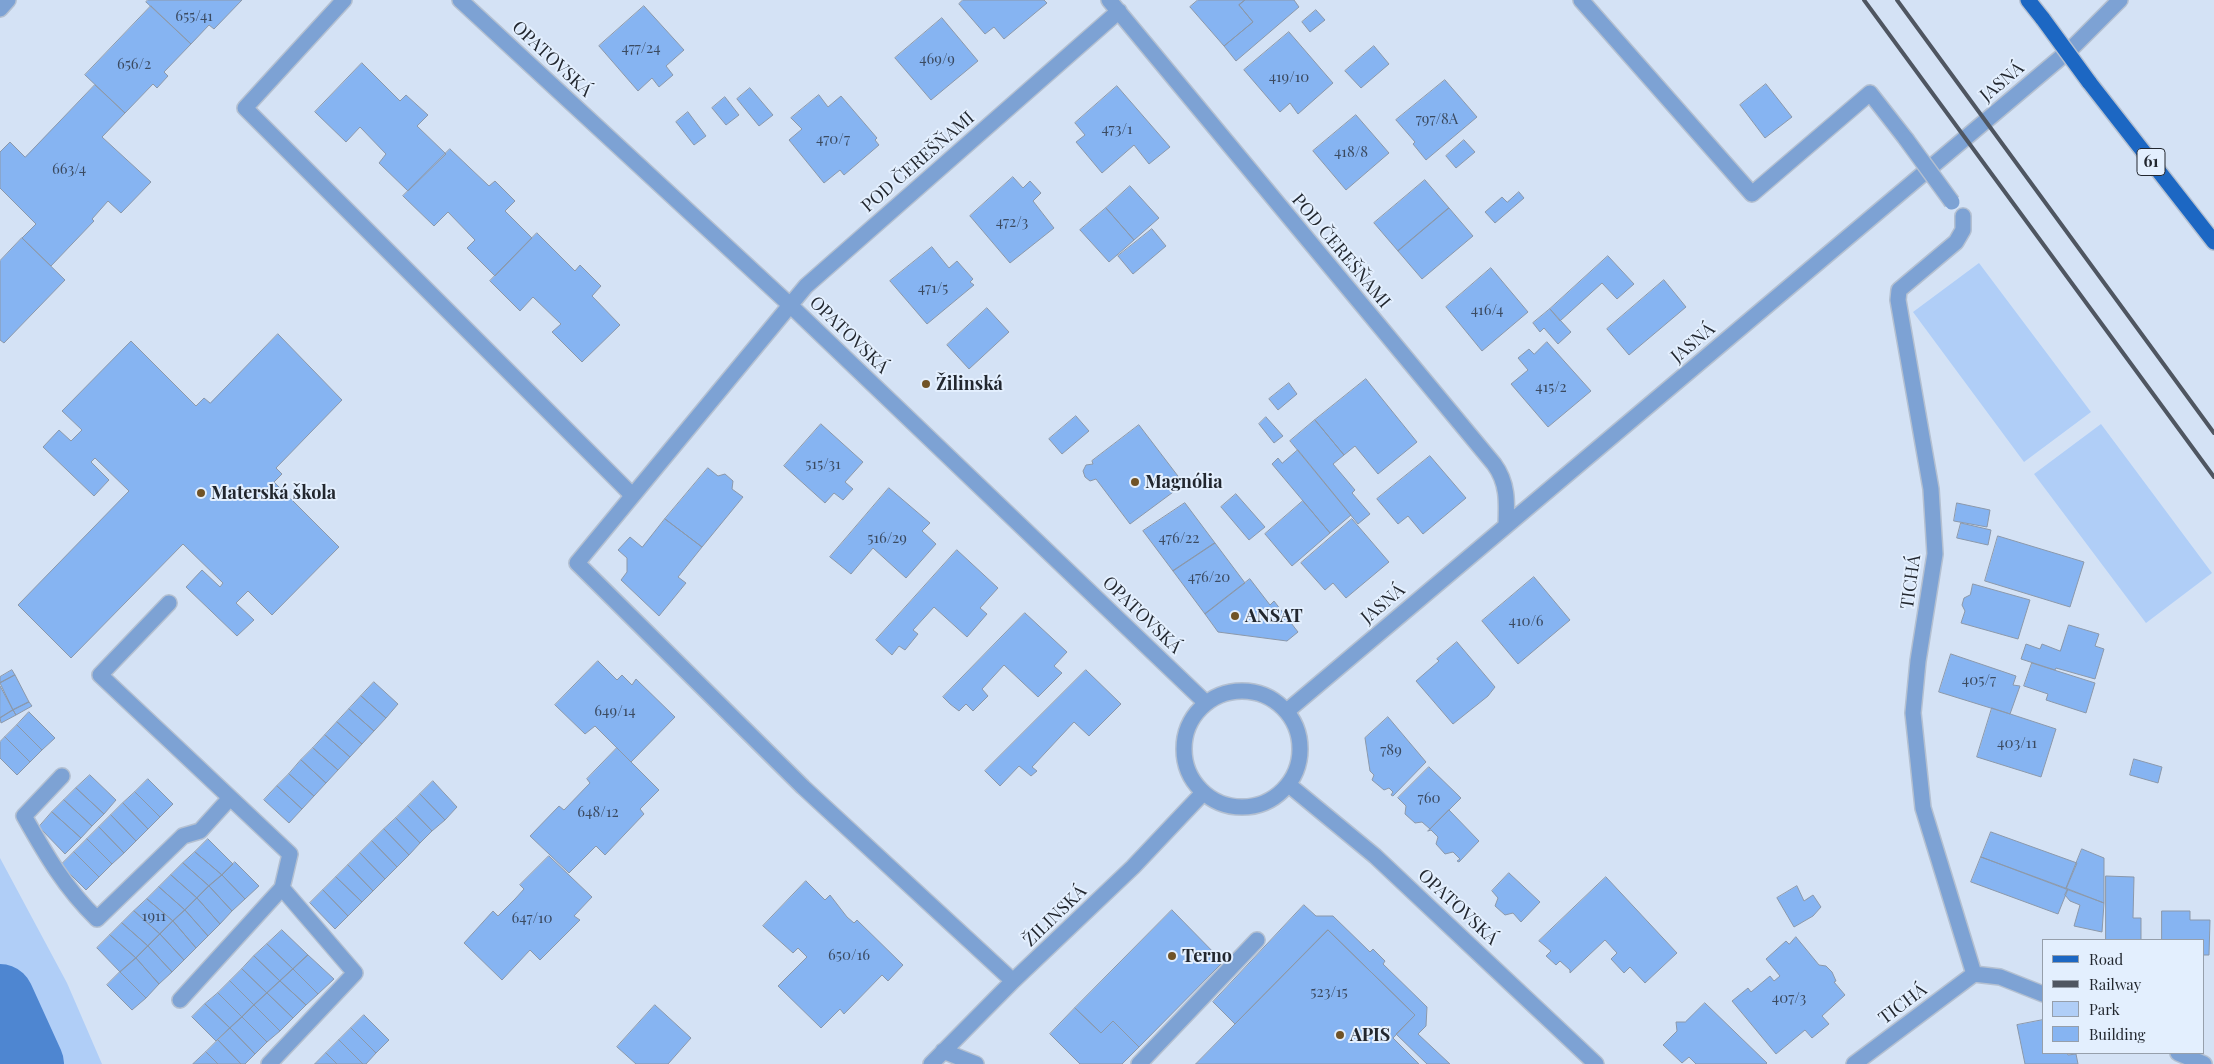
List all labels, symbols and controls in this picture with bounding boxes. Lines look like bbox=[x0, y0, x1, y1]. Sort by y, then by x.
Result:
house number: 655/41 bbox=[175, 7, 213, 25]
street label: OPATOVSKÁ bbox=[507, 16, 597, 102]
house number: 477/24 bbox=[621, 39, 661, 57]
house number: 469/9 bbox=[919, 50, 955, 68]
house number: 656/2 bbox=[117, 55, 151, 73]
street label: JASNÁ bbox=[1976, 57, 2028, 107]
house number: 419/10 bbox=[1269, 68, 1309, 86]
street label: POD ČEREŠŇAMI bbox=[857, 107, 979, 217]
house number: 797/8A bbox=[1416, 110, 1458, 128]
house number: 473/1 bbox=[1101, 120, 1133, 138]
house number: 470/7 bbox=[816, 130, 850, 148]
house number: 418/8 bbox=[1334, 143, 1368, 161]
road number: 61 bbox=[2137, 148, 2165, 176]
house number: 663/4 bbox=[52, 160, 86, 178]
street label: POD ČEREŠŇAMI bbox=[1287, 190, 1395, 312]
house number: 472/3 bbox=[996, 213, 1028, 231]
house number: 471/5 bbox=[918, 279, 948, 297]
street label: OPATOVSKÁ bbox=[805, 292, 893, 378]
house number: 416/4 bbox=[1471, 301, 1503, 319]
street label: JASNÁ bbox=[1667, 318, 1719, 368]
place label: Žilinská bbox=[936, 373, 1003, 395]
marker: Žilinská bbox=[920, 378, 932, 390]
house number: 415/2 bbox=[1535, 378, 1567, 396]
house number: 515/31 bbox=[805, 455, 841, 473]
place label: Magnólia bbox=[1145, 471, 1222, 493]
marker: Magnólia bbox=[1129, 476, 1141, 488]
place label: Materská škola bbox=[211, 482, 336, 504]
marker: Materská škola bbox=[195, 487, 207, 499]
house number: 516/29 bbox=[867, 529, 907, 547]
house number: 476/22 bbox=[1159, 529, 1199, 547]
street label: TICHÁ bbox=[1897, 554, 1925, 610]
house number: 476/20 bbox=[1188, 568, 1230, 586]
street label: OPATOVSKÁ bbox=[1098, 572, 1186, 658]
street label: JASNÁ bbox=[1357, 579, 1409, 629]
place label: ANSAT bbox=[1245, 605, 1303, 627]
marker: ANSAT bbox=[1229, 610, 1241, 622]
house number: 410/6 bbox=[1508, 612, 1544, 630]
house number: 405/7 bbox=[1962, 671, 1996, 689]
house number: 649/14 bbox=[594, 702, 636, 720]
house number: 403/11 bbox=[1997, 734, 2037, 752]
house number: 789 bbox=[1380, 741, 1402, 759]
house number: 760 bbox=[1418, 789, 1440, 807]
house number: 648/12 bbox=[577, 803, 619, 821]
street label: OPATOVSKÁ bbox=[1413, 864, 1503, 950]
street label: ŽILINSKÁ bbox=[1019, 881, 1091, 951]
house number: 1911 bbox=[142, 907, 166, 925]
house number: 647/10 bbox=[511, 909, 553, 927]
legend bbox=[2042, 939, 2204, 1054]
place label: Terno bbox=[1182, 945, 1232, 967]
house number: 650/16 bbox=[828, 946, 870, 964]
text: Road bbox=[2089, 949, 2123, 969]
marker: Terno bbox=[1166, 950, 1178, 962]
text: Railway bbox=[2089, 974, 2141, 994]
street label: TICHÁ bbox=[1875, 979, 1931, 1029]
house number: 523/15 bbox=[1310, 983, 1348, 1001]
house number: 407/3 bbox=[1772, 989, 1806, 1007]
text: Park bbox=[2089, 999, 2120, 1019]
place label: APIS bbox=[1350, 1024, 1390, 1046]
text: Building bbox=[2089, 1024, 2145, 1044]
marker: APIS bbox=[1334, 1029, 1346, 1041]

